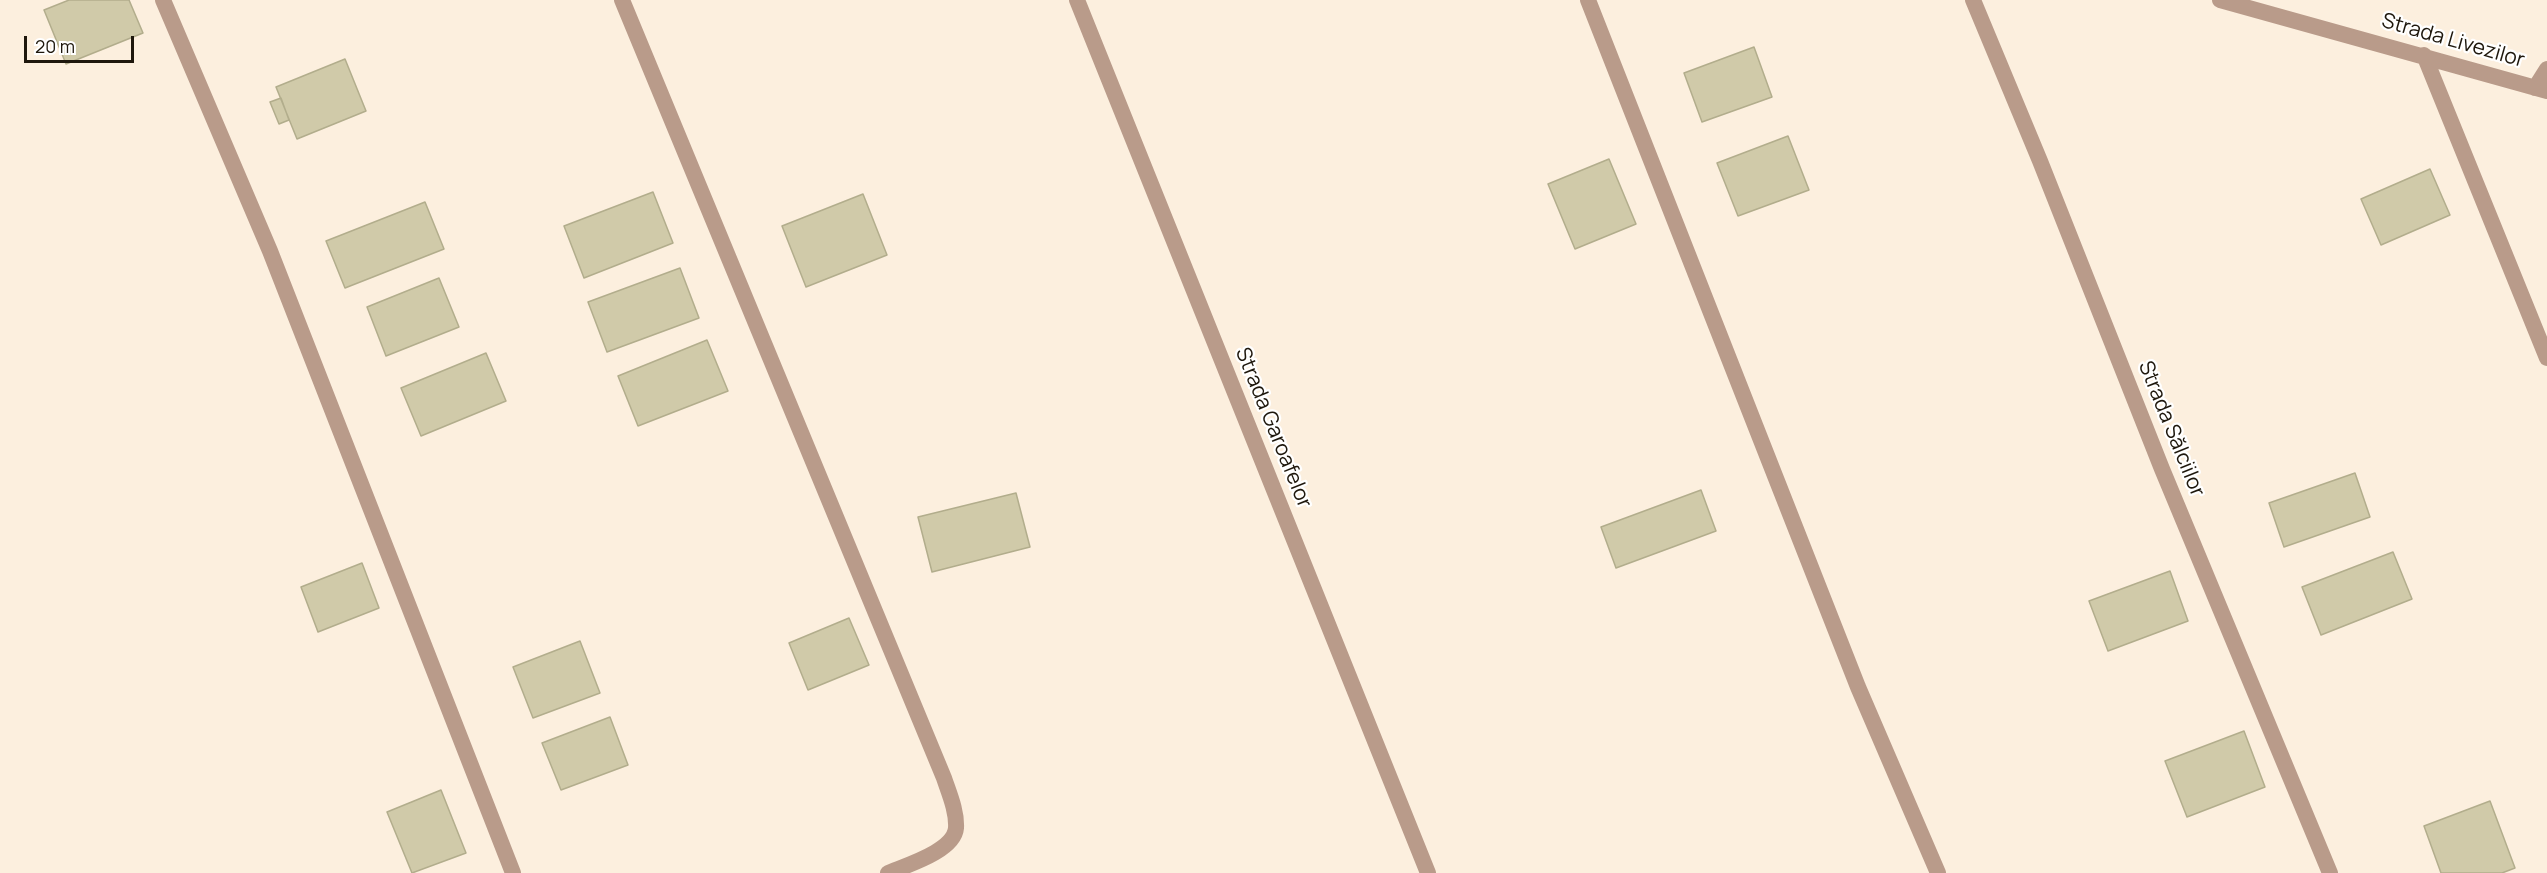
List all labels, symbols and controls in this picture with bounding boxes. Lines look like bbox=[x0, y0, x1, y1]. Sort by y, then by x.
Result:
street label: Strada Livezilor bbox=[2379, 9, 2527, 73]
scale bar bbox=[27, 24, 136, 62]
text: 20 m bbox=[35, 34, 75, 58]
street label: Strada Garoafelor bbox=[1229, 344, 1317, 512]
street label: Strada Sălciilor bbox=[2132, 358, 2210, 500]

